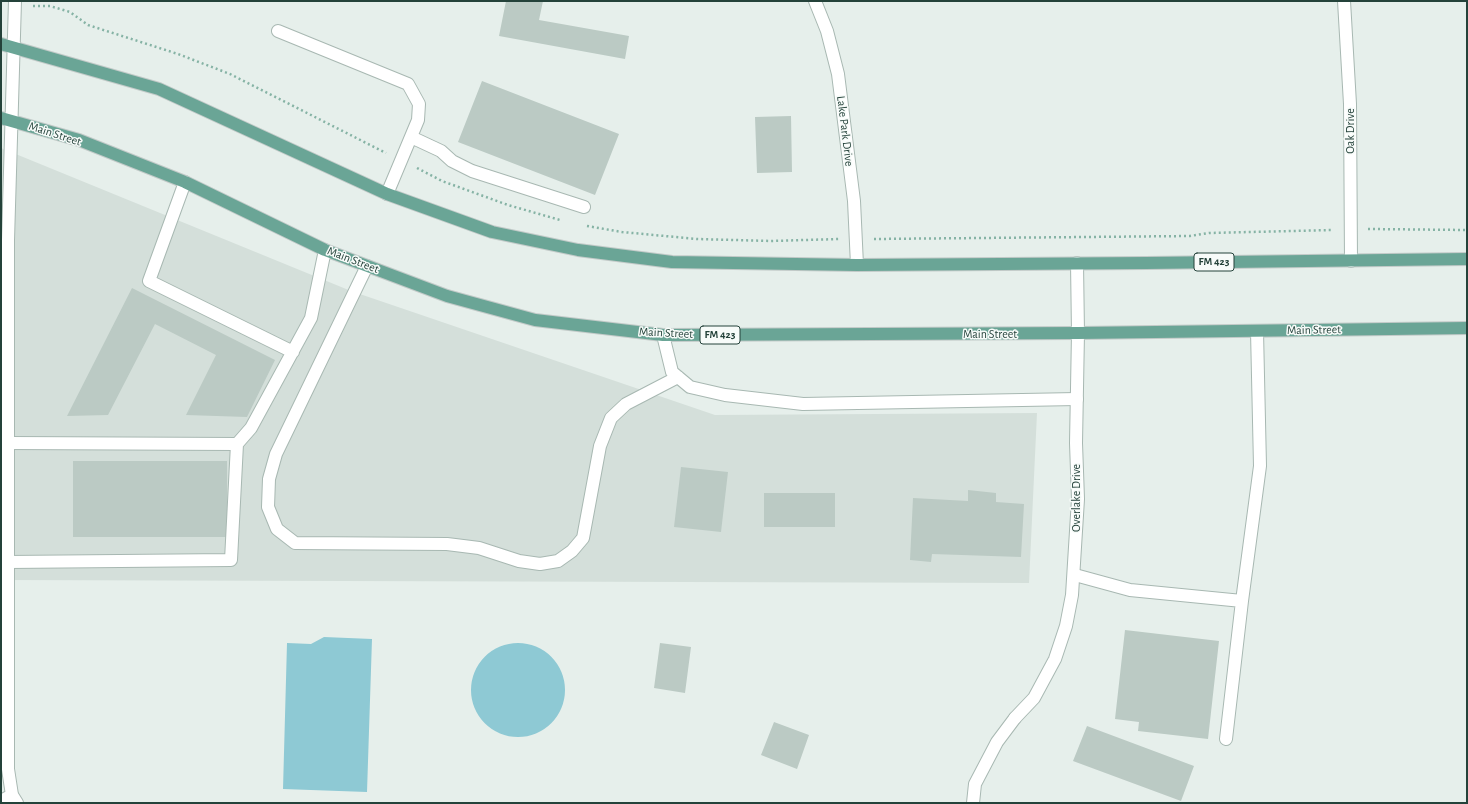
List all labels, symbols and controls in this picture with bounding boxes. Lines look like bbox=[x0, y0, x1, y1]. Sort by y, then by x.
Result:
street label: Lake Park Drive bbox=[834, 95, 856, 167]
street label: Oak Drive bbox=[1343, 108, 1357, 154]
street label: Main Street bbox=[27, 119, 83, 149]
street label: Main Street bbox=[325, 244, 381, 276]
road number: FM 423 bbox=[1194, 253, 1234, 271]
street label: Main Street bbox=[1287, 322, 1341, 338]
street label: Main Street bbox=[639, 324, 693, 342]
road number: FM 423 bbox=[700, 326, 740, 344]
street label: Main Street bbox=[963, 327, 1017, 341]
street label: Overlake Drive bbox=[1069, 464, 1083, 532]

